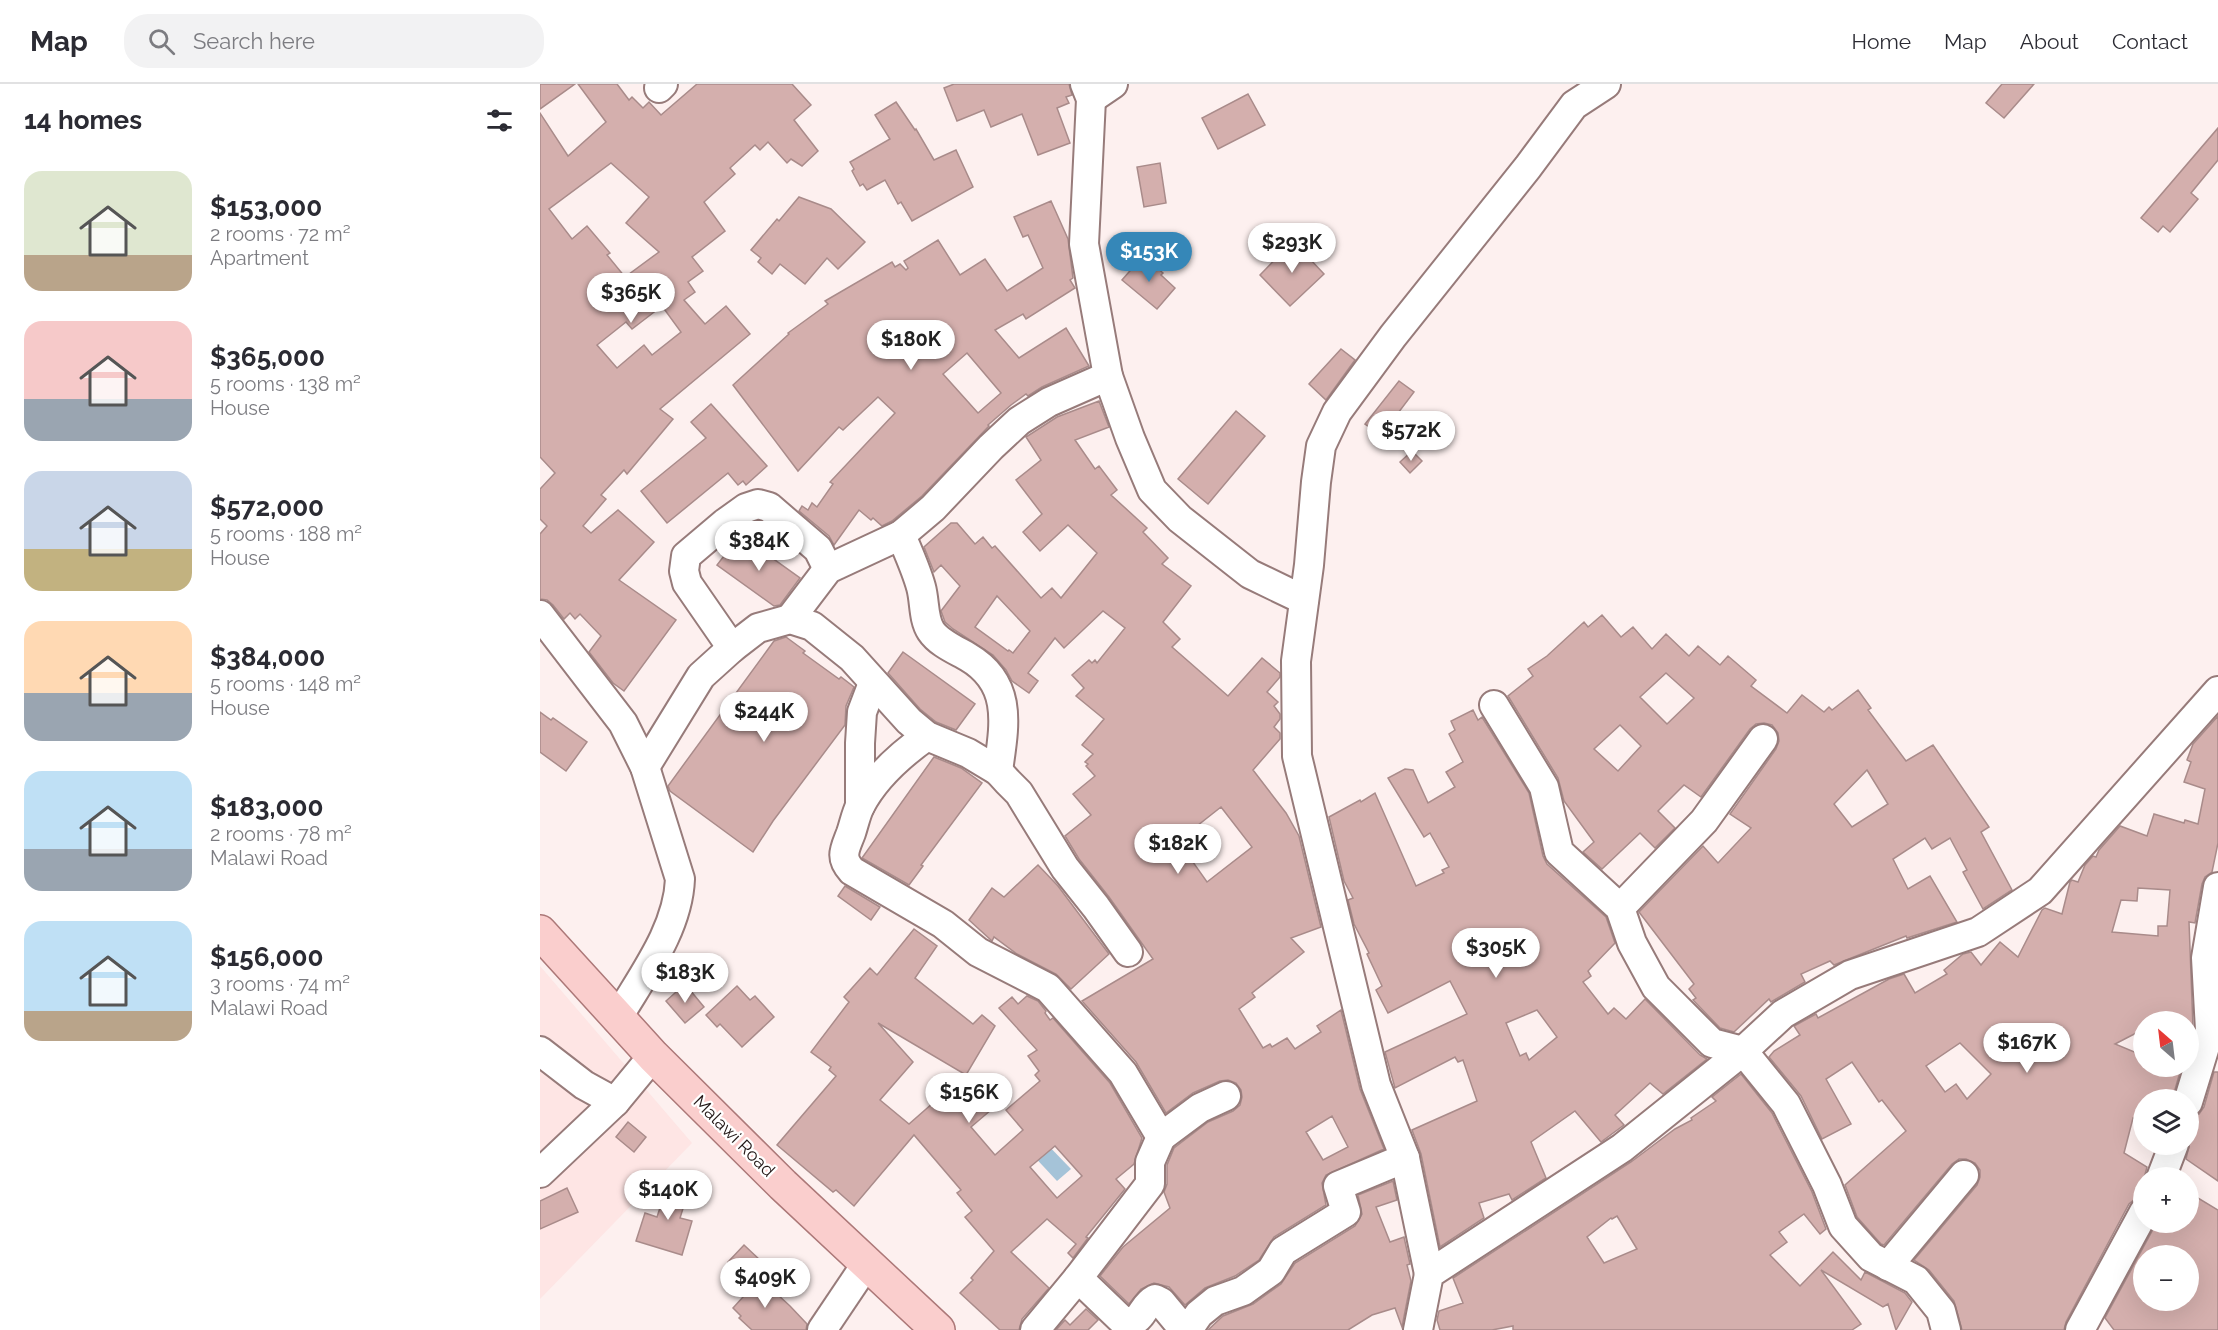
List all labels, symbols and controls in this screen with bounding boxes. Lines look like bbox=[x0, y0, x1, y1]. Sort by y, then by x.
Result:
search box bbox=[124, 14, 544, 68]
text: Map bbox=[30, 25, 88, 58]
icon: search bbox=[145, 25, 178, 58]
text: Search here bbox=[193, 28, 315, 54]
text: Home bbox=[1852, 29, 1911, 54]
text: Map bbox=[1944, 29, 1987, 54]
text: About bbox=[2020, 29, 2079, 54]
text: Contact bbox=[2112, 29, 2188, 54]
icon: filters bbox=[483, 104, 516, 137]
text: 14 homes bbox=[24, 105, 142, 135]
text: $153,000 bbox=[210, 192, 322, 222]
icon: home bbox=[72, 195, 144, 267]
text: 2 rooms · 72 m² bbox=[210, 222, 350, 246]
pin: $293K bbox=[1250, 223, 1334, 274]
text: $293K bbox=[1262, 230, 1322, 254]
pin: $153K bbox=[1107, 232, 1191, 283]
text: $153K bbox=[1120, 239, 1178, 263]
text: Apartment bbox=[210, 246, 309, 270]
pin: $365K bbox=[589, 273, 673, 324]
text: $365K bbox=[601, 280, 661, 304]
pin: $180K bbox=[869, 320, 953, 371]
text: $180K bbox=[881, 327, 941, 351]
text: $365,000 bbox=[210, 342, 325, 372]
icon: home bbox=[72, 345, 144, 417]
text: 5 rooms · 138 m² bbox=[210, 372, 361, 396]
text: House bbox=[210, 396, 270, 420]
pin: $572K bbox=[1369, 411, 1453, 462]
text: $572K bbox=[1381, 418, 1441, 442]
text: $572,000 bbox=[210, 492, 324, 522]
icon: home bbox=[72, 495, 144, 567]
pin: $384K bbox=[717, 521, 801, 572]
text: 5 rooms · 188 m² bbox=[210, 522, 362, 546]
text: $384K bbox=[729, 528, 789, 552]
text: House bbox=[210, 546, 270, 570]
text: $384,000 bbox=[210, 642, 325, 672]
icon: home bbox=[72, 645, 144, 717]
text: 5 rooms · 148 m² bbox=[210, 672, 361, 696]
pin: $244K bbox=[722, 692, 806, 743]
text: House bbox=[210, 696, 270, 720]
text: $244K bbox=[734, 699, 794, 723]
text: $183,000 bbox=[210, 792, 323, 822]
icon: home bbox=[72, 795, 144, 867]
text: 2 rooms · 78 m² bbox=[210, 822, 352, 846]
pin: $182K bbox=[1136, 824, 1220, 875]
text: $182K bbox=[1148, 831, 1208, 855]
text: Malawi Road bbox=[210, 846, 328, 870]
pin: $305K bbox=[1454, 928, 1538, 979]
text: $305K bbox=[1466, 935, 1526, 959]
text: $156,000 bbox=[210, 942, 323, 972]
icon: home bbox=[72, 945, 144, 1017]
pin: $183K bbox=[643, 953, 727, 1004]
text: $183K bbox=[655, 960, 715, 984]
text: 3 rooms · 74 m² bbox=[210, 972, 350, 996]
text: Malawi Road bbox=[210, 996, 328, 1020]
north arrow bbox=[2133, 1011, 2199, 1077]
map controls bbox=[2133, 1011, 2199, 1311]
pin: $167K bbox=[1985, 1023, 2069, 1074]
text: $167K bbox=[1997, 1030, 2057, 1054]
pin: $156K bbox=[927, 1073, 1011, 1124]
text: $156K bbox=[939, 1080, 999, 1104]
button: layers bbox=[2133, 1089, 2199, 1155]
street label: Malawi Road bbox=[689, 1091, 779, 1181]
button: + bbox=[2133, 1167, 2199, 1233]
pin: $140K bbox=[626, 1170, 710, 1221]
text: $140K bbox=[638, 1177, 698, 1201]
button: − bbox=[2133, 1245, 2199, 1311]
pin: $409K bbox=[723, 1258, 807, 1309]
text: $409K bbox=[734, 1265, 796, 1289]

